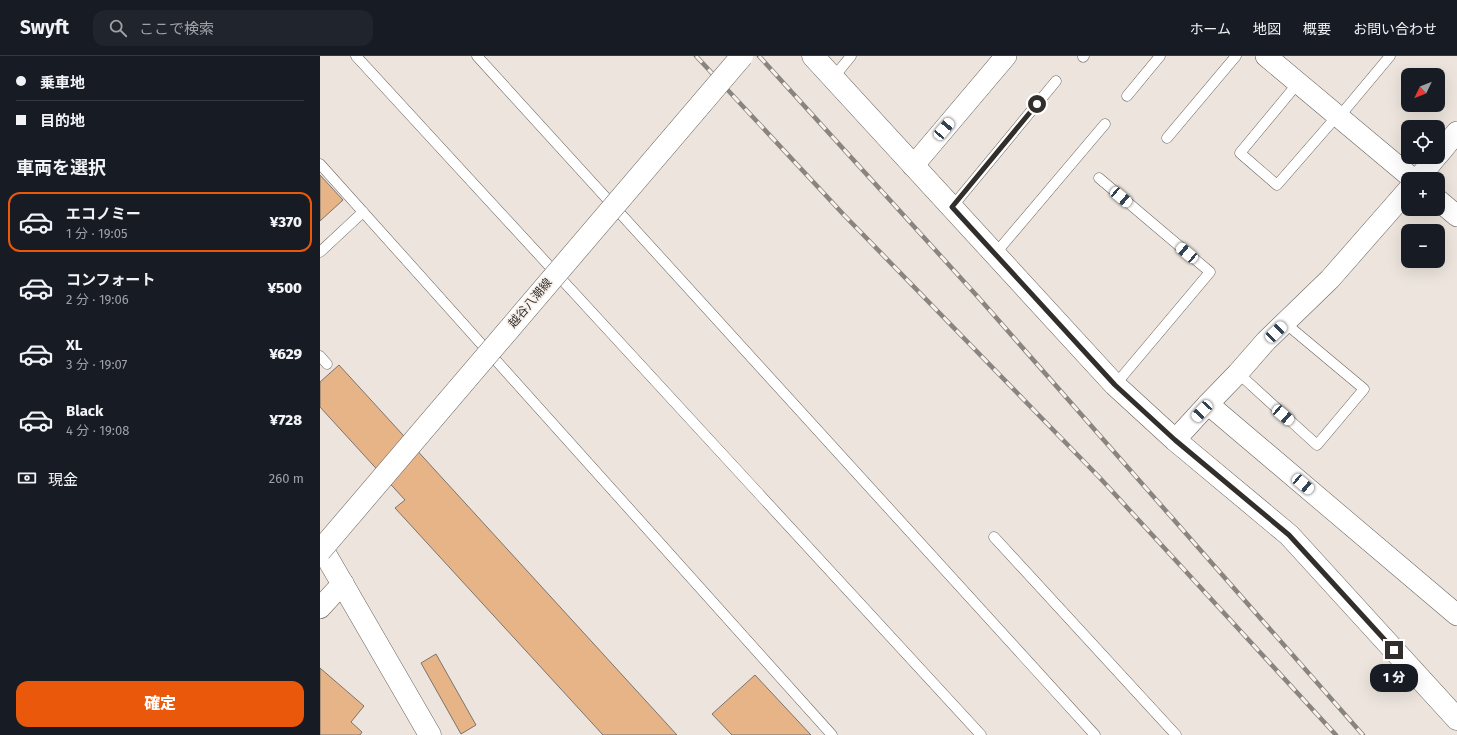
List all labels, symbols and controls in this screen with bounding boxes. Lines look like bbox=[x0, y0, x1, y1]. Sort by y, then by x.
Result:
search box bbox=[93, 10, 373, 46]
text: Swyft bbox=[20, 16, 69, 39]
icon: search bbox=[107, 17, 129, 39]
text: ここで検索 bbox=[139, 20, 214, 38]
text: ホーム bbox=[1189, 21, 1231, 38]
text: 地図 bbox=[1253, 21, 1281, 38]
text: 概要 bbox=[1303, 21, 1331, 38]
text: お問い合わせ bbox=[1353, 21, 1437, 38]
north arrow bbox=[1401, 68, 1445, 112]
map controls bbox=[1401, 68, 1445, 268]
text: 乗車地 bbox=[40, 74, 85, 92]
route start bbox=[1028, 95, 1046, 113]
text: 目的地 bbox=[40, 112, 85, 130]
car bbox=[932, 116, 956, 142]
button: locate bbox=[1401, 120, 1445, 164]
text: 車両を選択 bbox=[16, 157, 106, 179]
button: + bbox=[1401, 172, 1445, 216]
car bbox=[1108, 185, 1134, 209]
icon: car bbox=[18, 204, 54, 240]
text: エコノミー bbox=[66, 205, 141, 223]
text: ¥370 bbox=[270, 213, 302, 231]
button: − bbox=[1401, 224, 1445, 268]
text: 1 分 · 19:05 bbox=[66, 226, 127, 241]
car bbox=[1174, 241, 1200, 265]
icon: car bbox=[18, 270, 54, 306]
text: コンフォート bbox=[66, 271, 156, 289]
street label: 越谷八潮線 bbox=[505, 276, 555, 330]
text: ¥500 bbox=[267, 279, 302, 297]
text: 2 分 · 19:06 bbox=[66, 292, 129, 307]
car bbox=[1263, 319, 1289, 345]
icon: car bbox=[18, 336, 54, 372]
text: XL bbox=[66, 336, 82, 354]
text: ¥629 bbox=[269, 345, 302, 363]
text: 3 分 · 19:07 bbox=[66, 357, 127, 372]
car bbox=[1189, 398, 1215, 424]
icon: car bbox=[18, 402, 54, 438]
text: Black bbox=[66, 402, 103, 420]
car bbox=[1270, 403, 1296, 427]
text: ¥728 bbox=[270, 411, 302, 429]
text: 4 分 · 19:08 bbox=[66, 423, 129, 438]
icon: cash bbox=[16, 467, 38, 489]
text: 現金 bbox=[48, 471, 78, 489]
text: 260 m bbox=[269, 471, 304, 486]
car bbox=[1290, 472, 1316, 496]
route end bbox=[1385, 641, 1403, 659]
callout: 1 分 bbox=[1370, 664, 1418, 692]
text: 1 分 bbox=[1383, 670, 1405, 685]
button: 確定 bbox=[16, 681, 304, 727]

